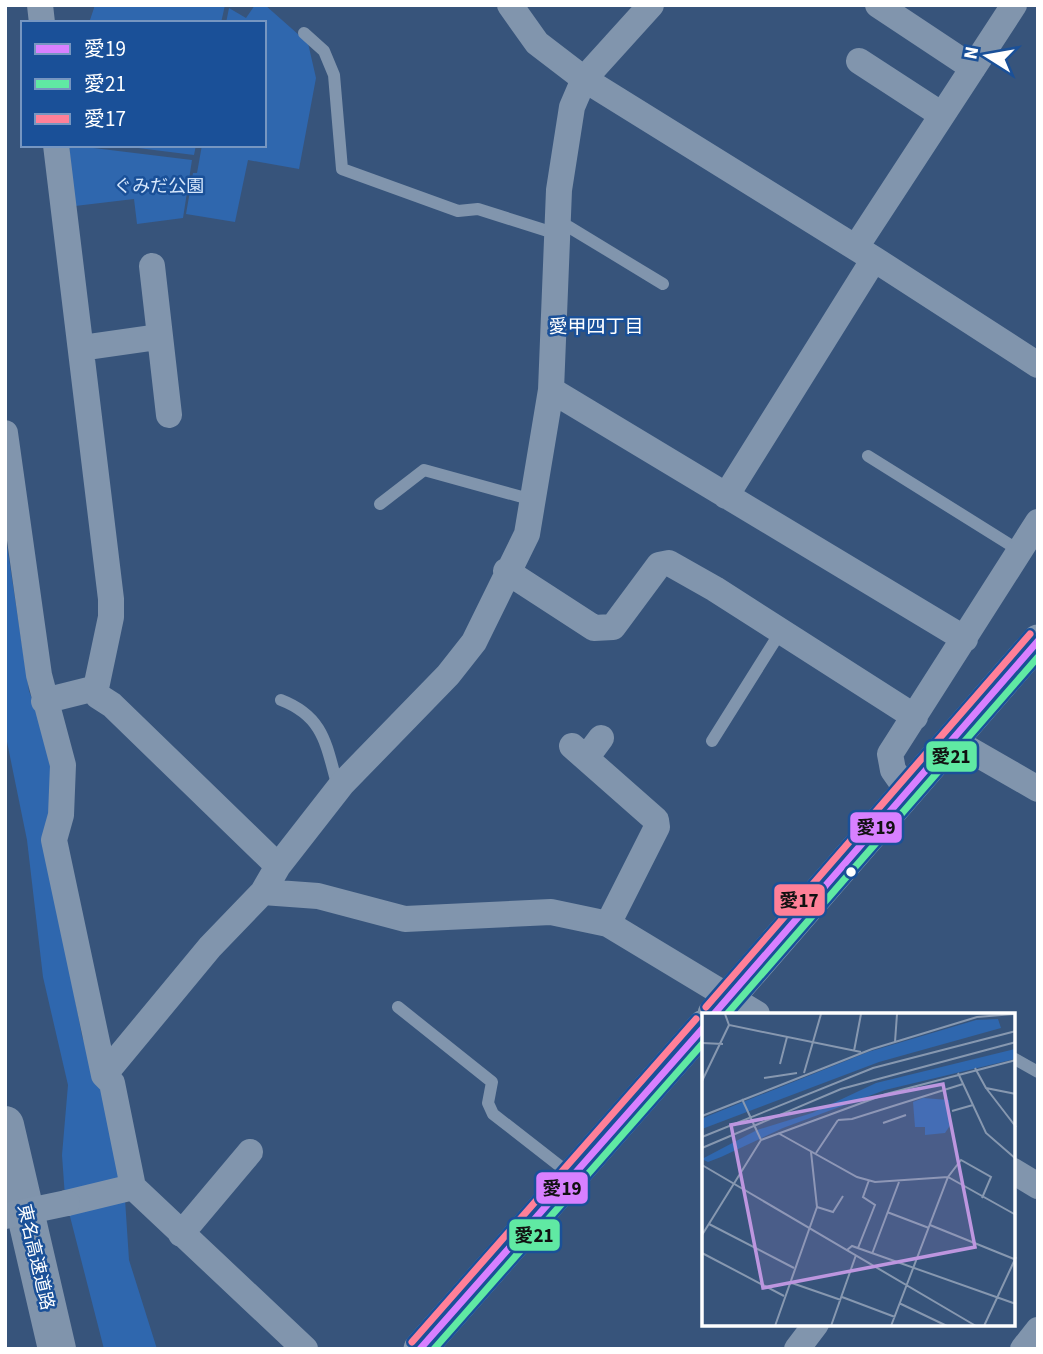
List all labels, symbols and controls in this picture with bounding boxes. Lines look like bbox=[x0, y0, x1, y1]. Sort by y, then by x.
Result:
legend bbox=[21, 21, 266, 147]
north arrow bbox=[952, 21, 1022, 91]
text: 愛19 bbox=[84, 34, 126, 64]
text: N bbox=[957, 44, 986, 62]
text: 愛21 bbox=[84, 69, 126, 99]
text: 愛17 bbox=[84, 104, 126, 134]
park label: ぐみだ公園 bbox=[114, 174, 204, 199]
district label: 愛甲四丁目 bbox=[548, 314, 644, 341]
line badge: 愛21 bbox=[925, 740, 978, 773]
text: 愛21 bbox=[931, 744, 971, 771]
line badge: 愛19 bbox=[849, 811, 903, 844]
text: 愛19 bbox=[856, 815, 896, 842]
unlabelled marker bbox=[844, 865, 858, 879]
line badge: 愛17 bbox=[773, 883, 826, 917]
text: 愛17 bbox=[779, 888, 819, 915]
inset map bbox=[702, 1013, 1015, 1326]
line badge: 愛19 bbox=[535, 1171, 589, 1205]
text: 愛19 bbox=[542, 1176, 582, 1203]
street label: 東名高速道路 bbox=[11, 1202, 60, 1313]
line badge: 愛21 bbox=[508, 1218, 561, 1252]
text: 愛21 bbox=[514, 1223, 554, 1250]

